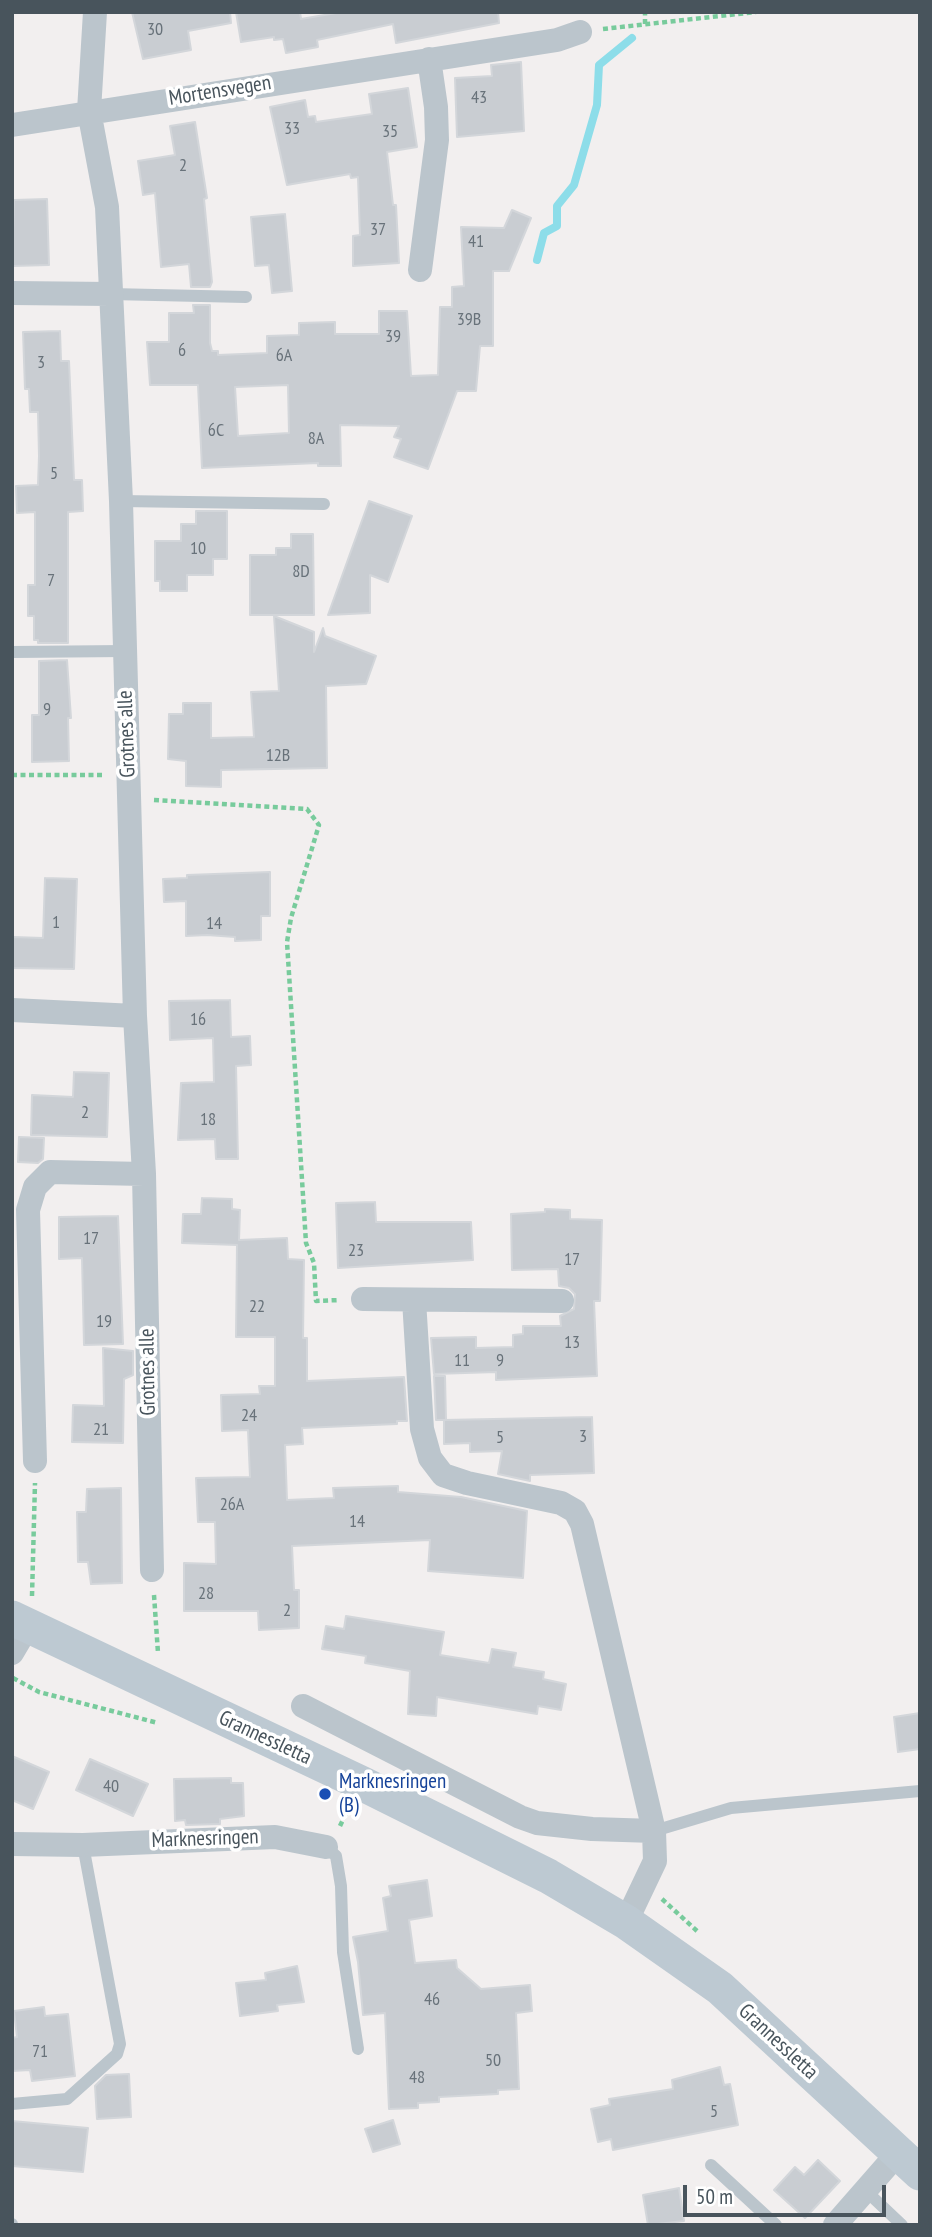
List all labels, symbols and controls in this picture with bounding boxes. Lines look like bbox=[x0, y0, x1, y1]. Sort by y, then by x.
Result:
house number: 30 bbox=[147, 19, 163, 41]
street label: Mortensvegen bbox=[167, 71, 273, 111]
house number: 43 bbox=[471, 87, 487, 109]
house number: 33 bbox=[284, 118, 300, 140]
house number: 35 bbox=[382, 121, 398, 143]
house number: 2 bbox=[179, 155, 187, 177]
house number: 37 bbox=[370, 219, 386, 241]
house number: 41 bbox=[468, 231, 484, 253]
house number: 39B bbox=[457, 309, 481, 331]
house number: 39 bbox=[385, 326, 401, 348]
house number: 6 bbox=[178, 340, 186, 362]
house number: 6A bbox=[276, 345, 292, 367]
house number: 3 bbox=[37, 352, 45, 374]
house number: 6C bbox=[208, 420, 224, 442]
house number: 8A bbox=[308, 428, 324, 450]
house number: 5 bbox=[50, 463, 58, 485]
house number: 10 bbox=[190, 538, 206, 560]
house number: 8D bbox=[292, 561, 310, 583]
house number: 7 bbox=[47, 570, 55, 592]
street label: Grotnes alle bbox=[113, 690, 141, 778]
house number: 9 bbox=[43, 699, 51, 721]
house number: 12B bbox=[266, 745, 290, 767]
house number: 1 bbox=[52, 912, 60, 934]
house number: 14 bbox=[206, 913, 222, 935]
house number: 16 bbox=[190, 1009, 206, 1031]
house number: 2 bbox=[81, 1102, 89, 1124]
house number: 18 bbox=[200, 1109, 216, 1131]
house number: 17 bbox=[83, 1228, 99, 1250]
house number: 23 bbox=[348, 1240, 364, 1262]
house number: 17 bbox=[564, 1249, 580, 1271]
house number: 22 bbox=[249, 1296, 265, 1318]
house number: 19 bbox=[96, 1311, 112, 1333]
street label: Grotnes alle bbox=[135, 1328, 161, 1416]
house number: 13 bbox=[564, 1332, 580, 1354]
house number: 11 bbox=[454, 1350, 470, 1372]
house number: 9 bbox=[496, 1350, 504, 1372]
house number: 24 bbox=[241, 1405, 257, 1427]
house number: 21 bbox=[93, 1419, 109, 1441]
house number: 3 bbox=[579, 1426, 587, 1448]
house number: 5 bbox=[496, 1427, 504, 1449]
house number: 26A bbox=[220, 1494, 244, 1516]
house number: 14 bbox=[349, 1511, 365, 1533]
house number: 28 bbox=[198, 1583, 214, 1605]
house number: 2 bbox=[283, 1600, 291, 1622]
street label: Grannessletta bbox=[215, 1706, 315, 1770]
place label: Marknesringen (B) bbox=[339, 1769, 446, 1819]
house number: 40 bbox=[103, 1776, 119, 1798]
marker: Marknesringen (B) bbox=[317, 1786, 333, 1802]
street label: Marknesringen bbox=[151, 1825, 259, 1853]
house number: 46 bbox=[424, 1989, 440, 2011]
street label: Grannessletta bbox=[733, 1999, 823, 2085]
house number: 71 bbox=[32, 2041, 48, 2063]
house number: 50 bbox=[485, 2050, 501, 2072]
house number: 48 bbox=[409, 2067, 425, 2089]
house number: 5 bbox=[710, 2101, 718, 2123]
scale bar bbox=[687, 2170, 890, 2214]
text: 50 m bbox=[696, 2183, 733, 2210]

